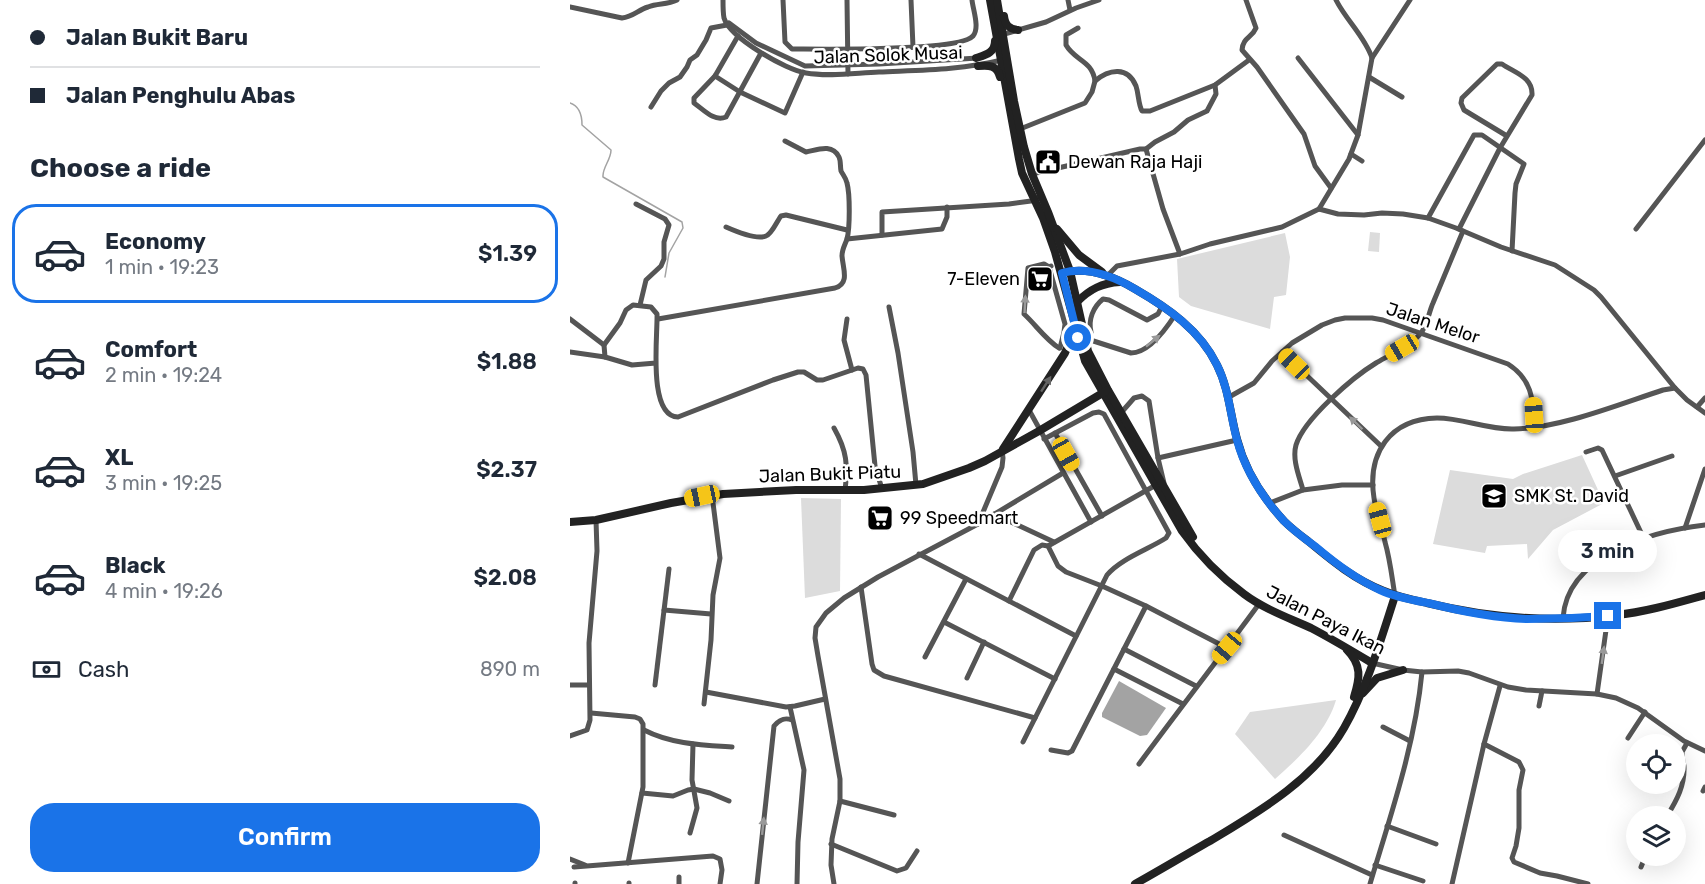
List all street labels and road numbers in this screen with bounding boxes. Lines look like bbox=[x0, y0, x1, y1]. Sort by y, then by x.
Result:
street label: Jalan Solok Musai bbox=[813, 41, 963, 69]
street label: Jalan Melor bbox=[1384, 298, 1483, 348]
street label: Jalan Bukit Piatu bbox=[758, 461, 902, 487]
street label: Jalan Paya Ikan bbox=[1263, 581, 1389, 659]

